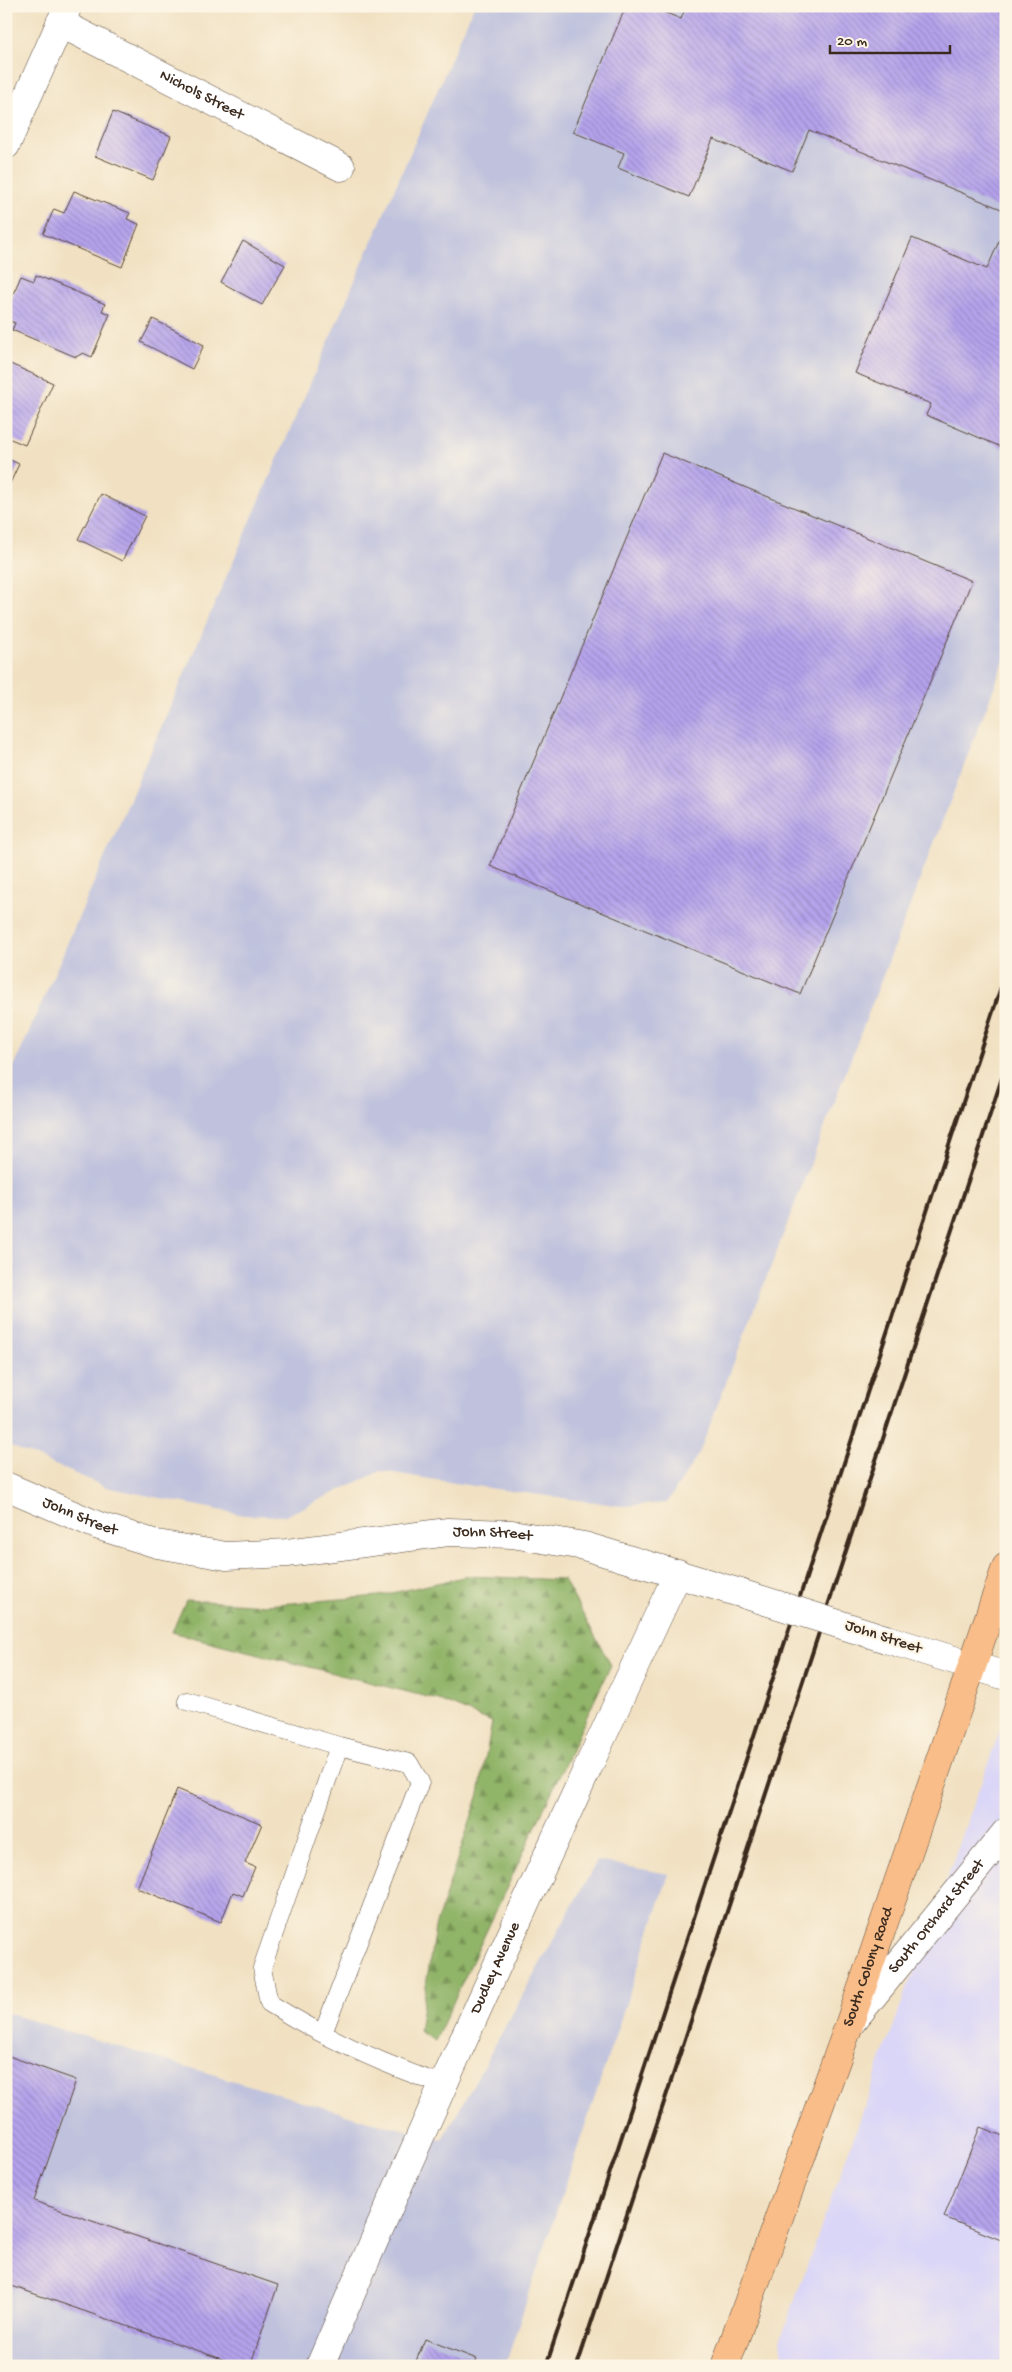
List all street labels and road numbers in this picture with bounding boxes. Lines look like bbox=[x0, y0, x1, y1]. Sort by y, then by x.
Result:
street label: Nichols Street bbox=[156, 66, 248, 126]
street label: John Street bbox=[39, 1493, 121, 1541]
street label: John Street bbox=[453, 1523, 535, 1547]
street label: John Street bbox=[842, 1617, 925, 1660]
street label: South Orchard Street bbox=[885, 1855, 990, 1978]
street label: South Colony Road bbox=[840, 1903, 899, 2029]
street label: Dudley Avenue bbox=[466, 1919, 525, 2018]

